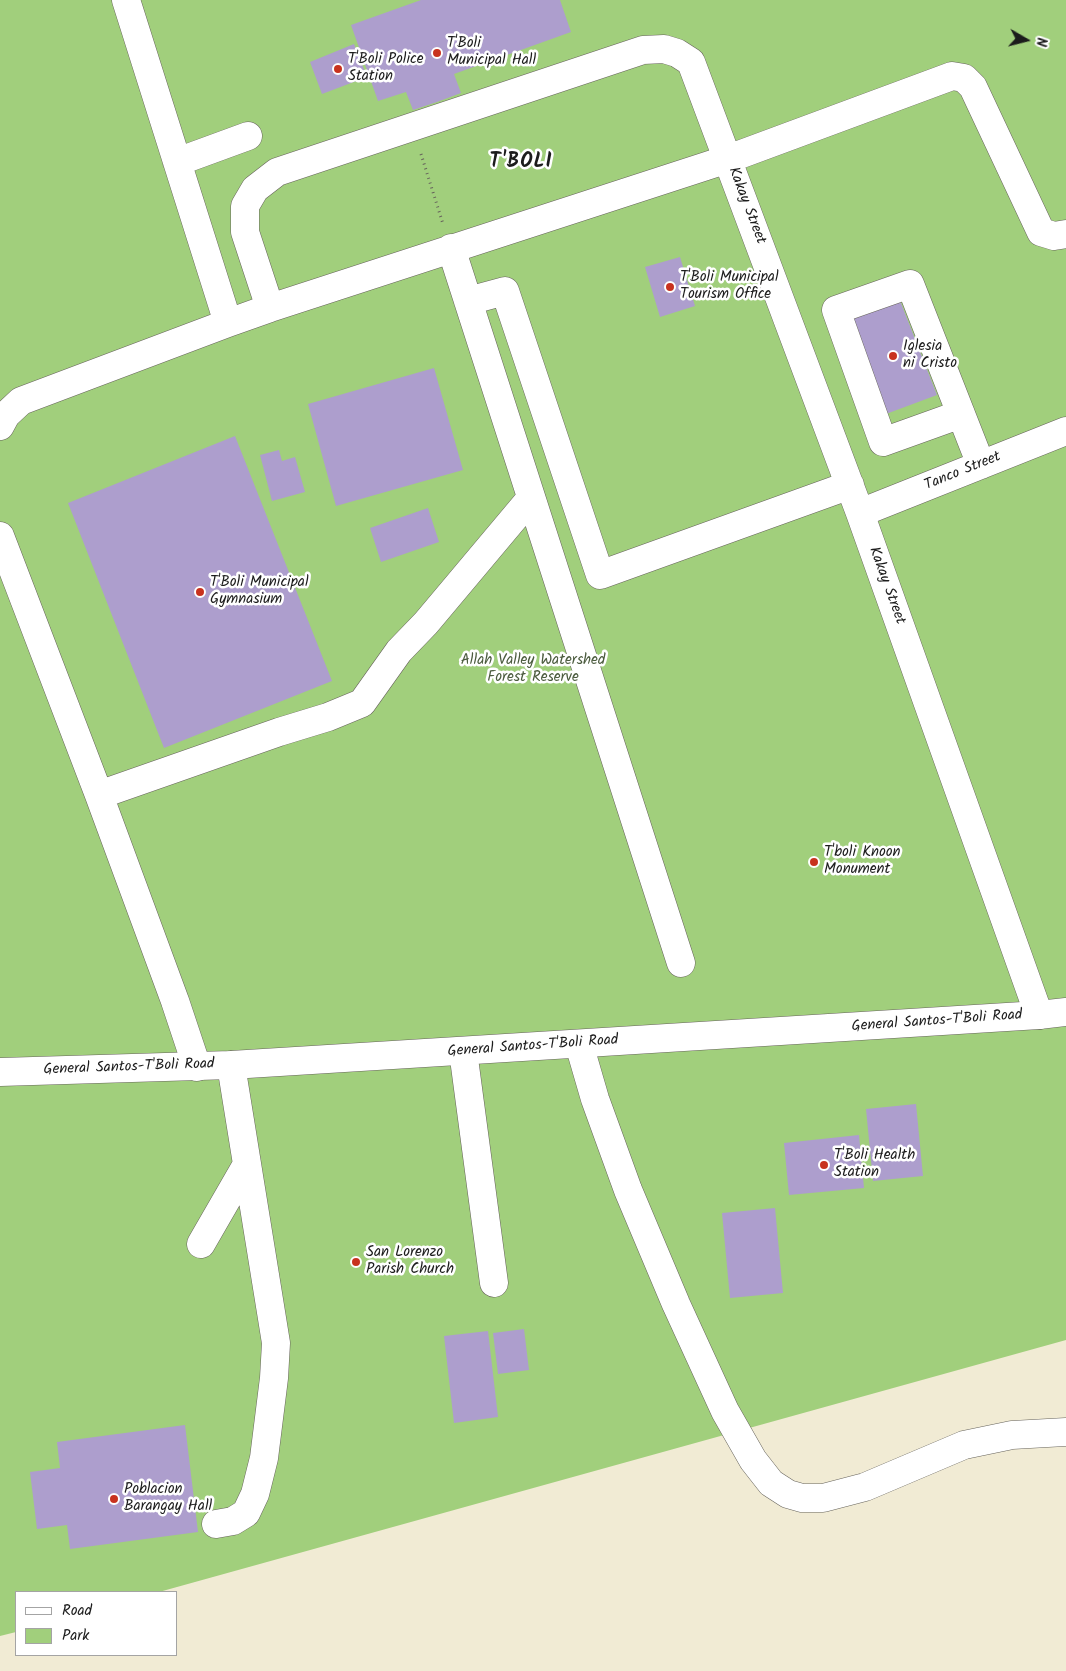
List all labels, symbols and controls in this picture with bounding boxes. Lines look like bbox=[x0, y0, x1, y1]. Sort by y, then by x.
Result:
north arrow bbox=[1001, 15, 1051, 65]
place label: T'Boli Municipal Hall bbox=[447, 35, 536, 70]
text: N bbox=[1029, 36, 1052, 48]
marker: T'Boli Municipal Hall bbox=[431, 47, 443, 59]
place label: T'Boli Police Station bbox=[348, 51, 423, 86]
marker: T'Boli Police Station bbox=[332, 63, 344, 75]
district label: T'BOLI bbox=[489, 152, 553, 176]
street label: Kakay Street bbox=[723, 165, 769, 247]
place label: T'Boli Municipal Tourism Office bbox=[680, 269, 779, 304]
marker: T'Boli Municipal Tourism Office bbox=[664, 281, 676, 293]
place label: Iglesia ni Cristo bbox=[903, 338, 957, 373]
marker: Iglesia ni Cristo bbox=[887, 350, 899, 362]
street label: Tanco Street bbox=[922, 449, 1004, 495]
street label: Kakay Street bbox=[864, 545, 908, 627]
place label: T'Boli Municipal Gymnasium bbox=[210, 574, 309, 609]
marker: T'Boli Municipal Gymnasium bbox=[194, 586, 206, 598]
park label: Allah Valley Watershed Forest Reserve bbox=[461, 652, 605, 687]
place label: T'boli Knoon Monument bbox=[824, 844, 901, 879]
marker: T'boli Knoon Monument bbox=[808, 856, 820, 868]
street label: General Santos-T'Boli Road bbox=[851, 1007, 1023, 1037]
street label: General Santos-T'Boli Road bbox=[447, 1032, 619, 1062]
street label: General Santos-T'Boli Road bbox=[43, 1056, 215, 1080]
place label: T'Boli Health Station bbox=[834, 1147, 915, 1182]
marker: T'Boli Health Station bbox=[818, 1159, 830, 1171]
place label: San Lorenzo Parish Church bbox=[366, 1244, 454, 1279]
marker: San Lorenzo Parish Church bbox=[350, 1256, 362, 1268]
place label: Poblacion Barangay Hall bbox=[124, 1481, 212, 1516]
marker: Poblacion Barangay Hall bbox=[108, 1493, 120, 1505]
legend bbox=[15, 1591, 178, 1656]
text: Road bbox=[62, 1599, 92, 1623]
text: Park bbox=[62, 1624, 89, 1648]

